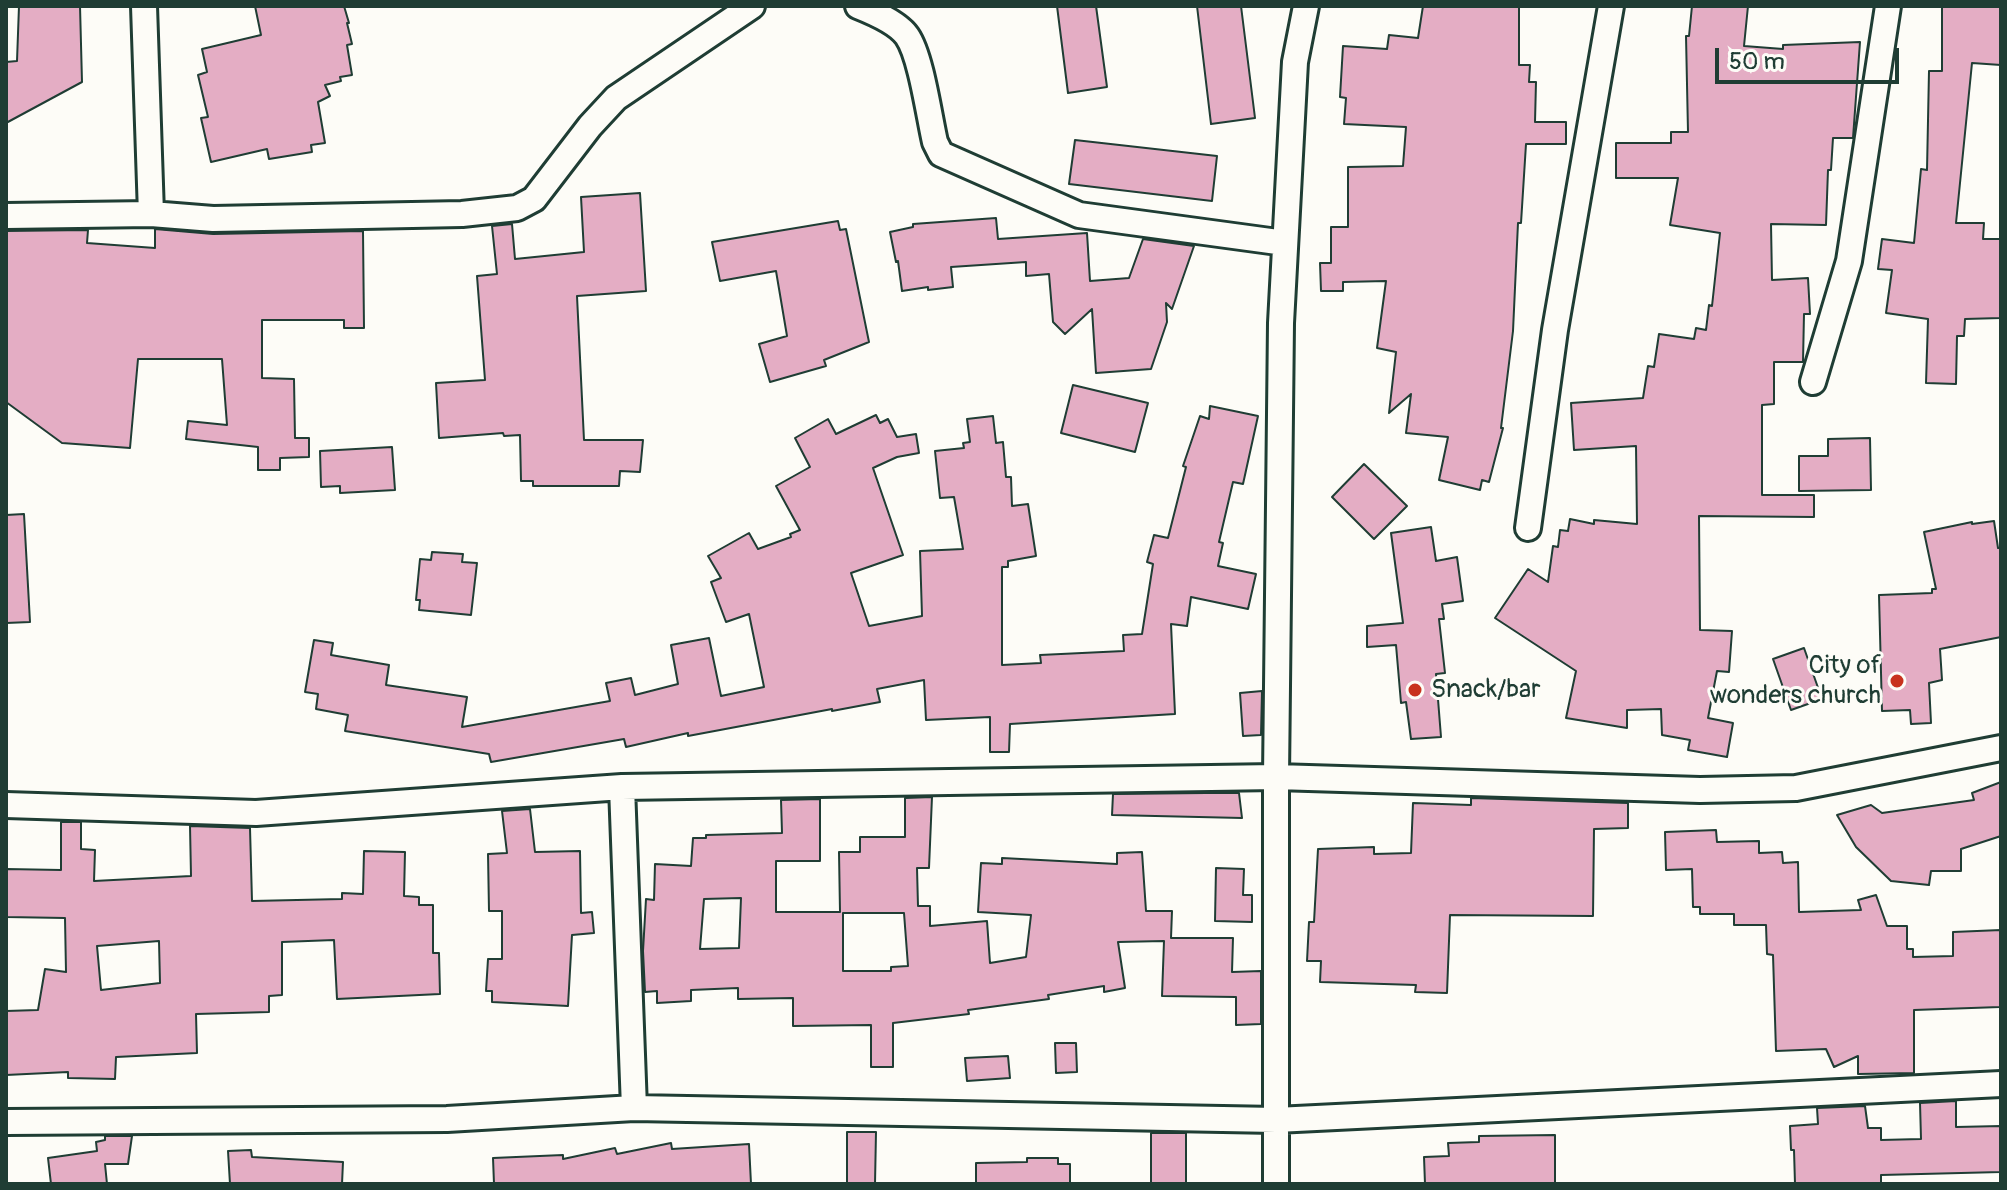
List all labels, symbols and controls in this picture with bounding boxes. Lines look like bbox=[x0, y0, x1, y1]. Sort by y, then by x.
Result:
scale bar bbox=[1719, 32, 1903, 82]
text: 50 m bbox=[1729, 47, 1785, 76]
place label: City of wonders church bbox=[1710, 650, 1881, 712]
marker: City of wonders church bbox=[1888, 672, 1906, 690]
place label: Snack/bar bbox=[1431, 674, 1540, 706]
marker: Snack/bar bbox=[1406, 681, 1424, 699]

